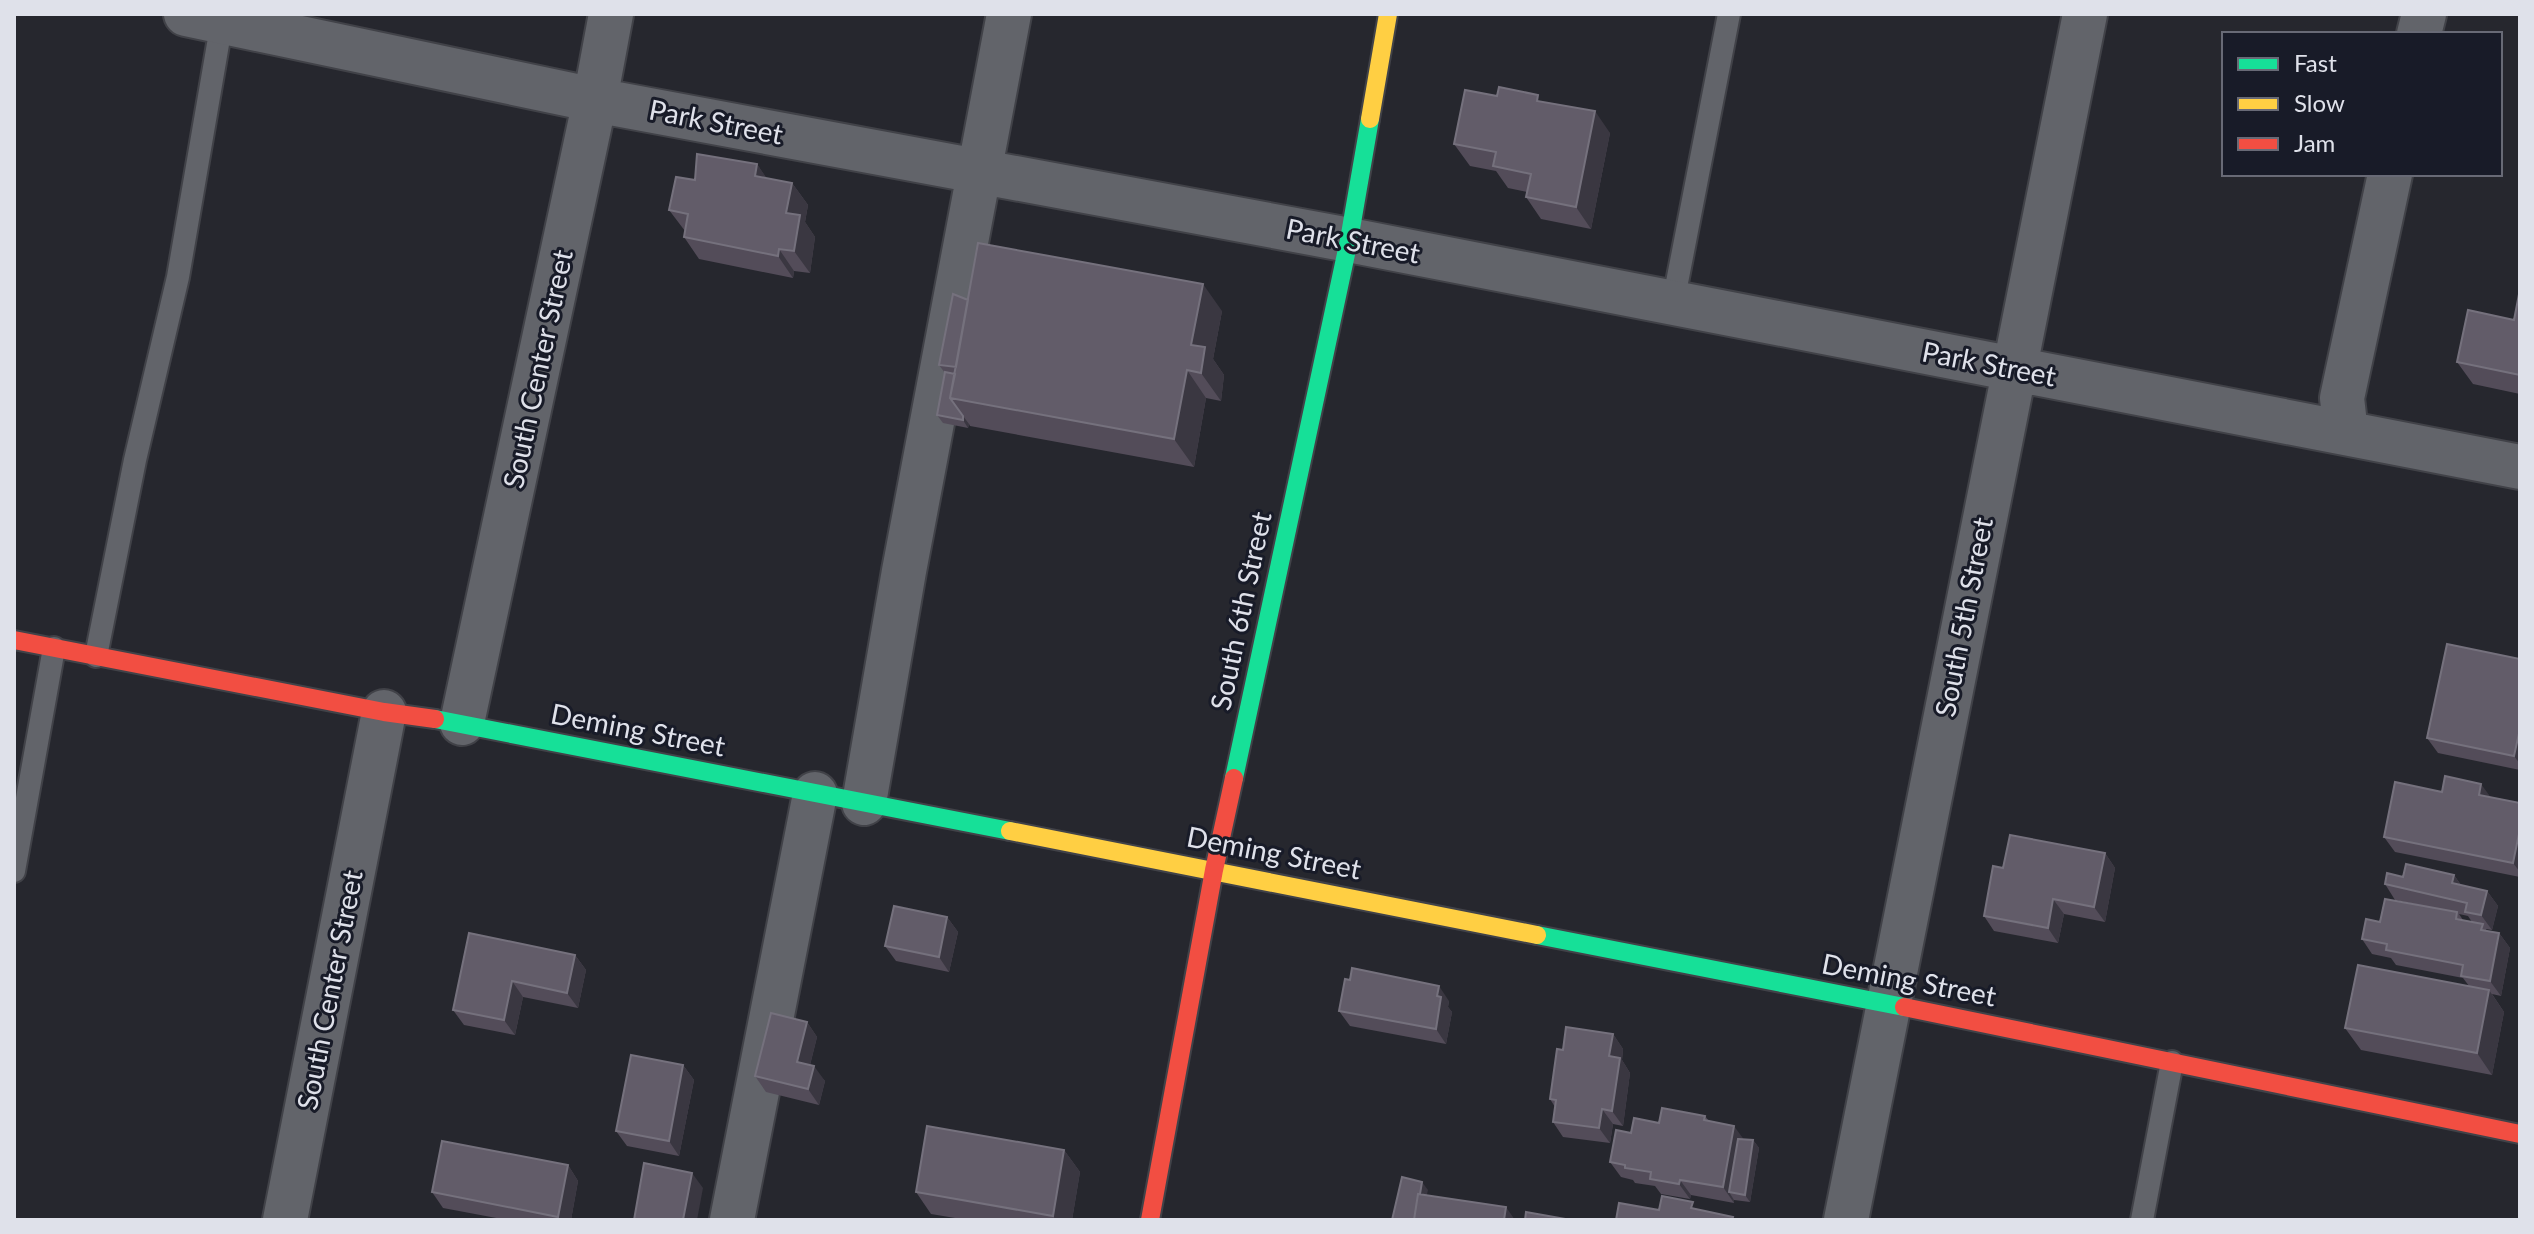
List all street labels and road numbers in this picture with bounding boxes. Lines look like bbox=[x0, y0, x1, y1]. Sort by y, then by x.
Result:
street label: Park Street bbox=[646, 91, 786, 151]
street label: Park Street bbox=[1283, 210, 1423, 270]
street label: South Center Street bbox=[495, 246, 579, 491]
street label: Park Street bbox=[1919, 333, 2059, 393]
street label: South 6th Street bbox=[1202, 508, 1278, 713]
street label: South 5th Street bbox=[1927, 514, 1999, 719]
street label: Deming Street bbox=[548, 695, 728, 763]
street label: Deming Street bbox=[1184, 818, 1364, 886]
street label: South Center Street bbox=[289, 867, 369, 1112]
street label: Deming Street bbox=[1819, 945, 1999, 1013]

